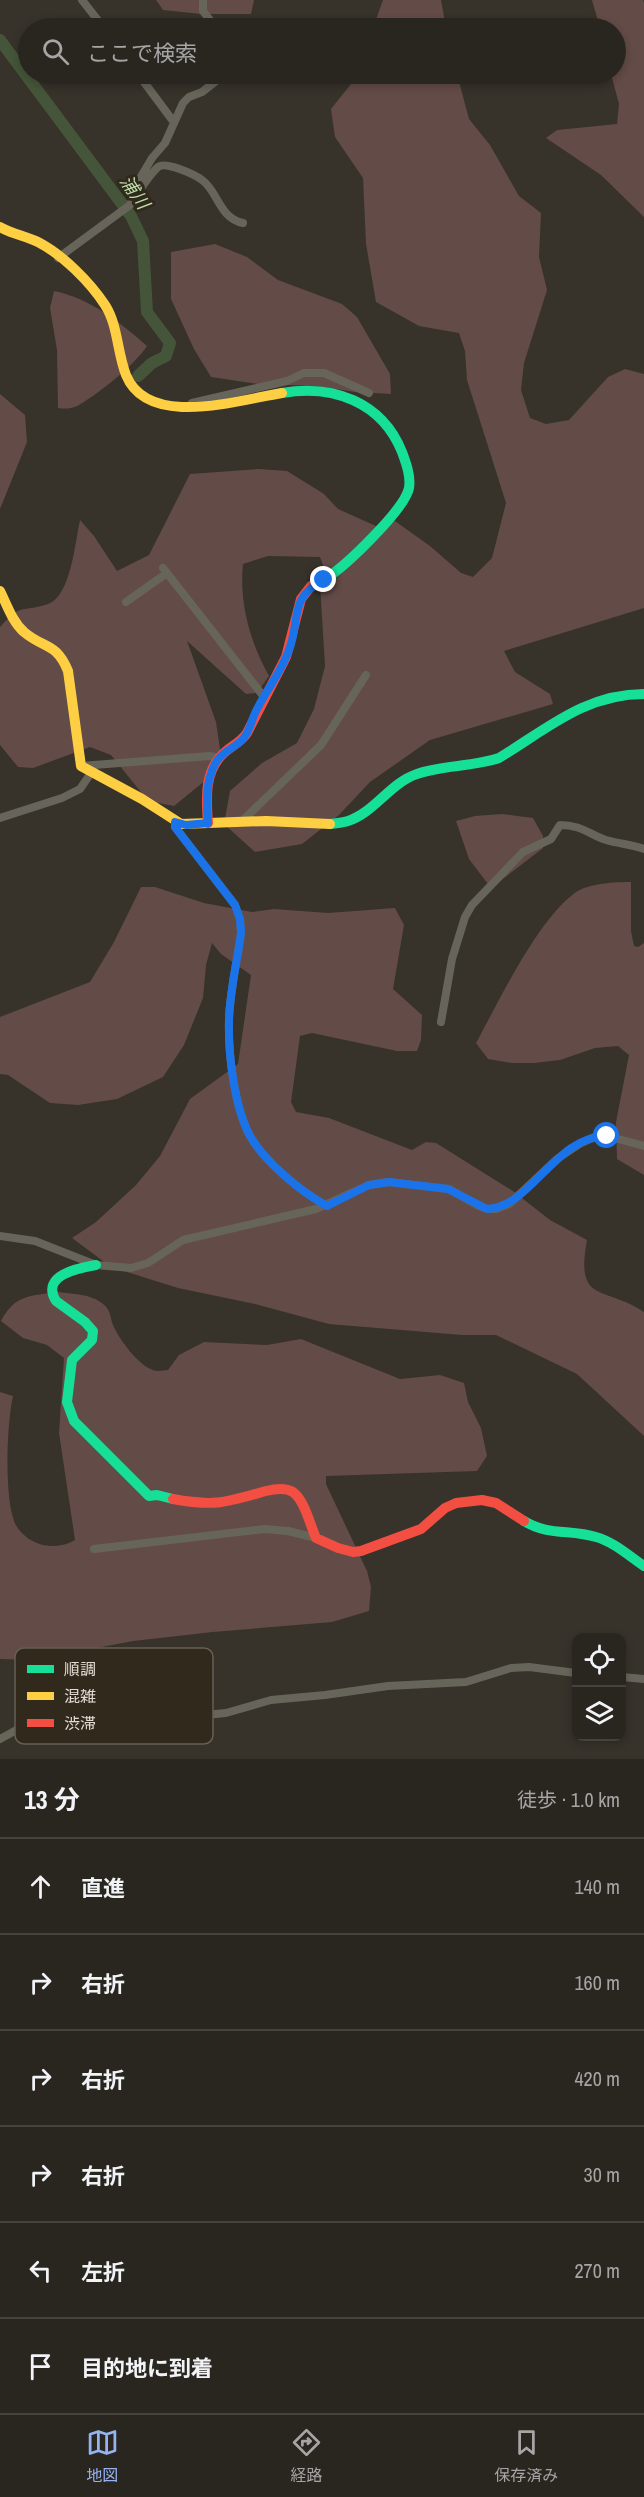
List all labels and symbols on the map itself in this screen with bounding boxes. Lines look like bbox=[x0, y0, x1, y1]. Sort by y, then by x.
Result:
water label: 浦川 bbox=[114, 170, 157, 216]
route end bbox=[310, 566, 336, 592]
route start bbox=[593, 1122, 619, 1148]
legend bbox=[15, 1648, 213, 1744]
text: 順調 bbox=[64, 1658, 96, 1680]
text: 混雑 bbox=[64, 1685, 96, 1707]
text: 渋滞 bbox=[64, 1712, 96, 1734]

